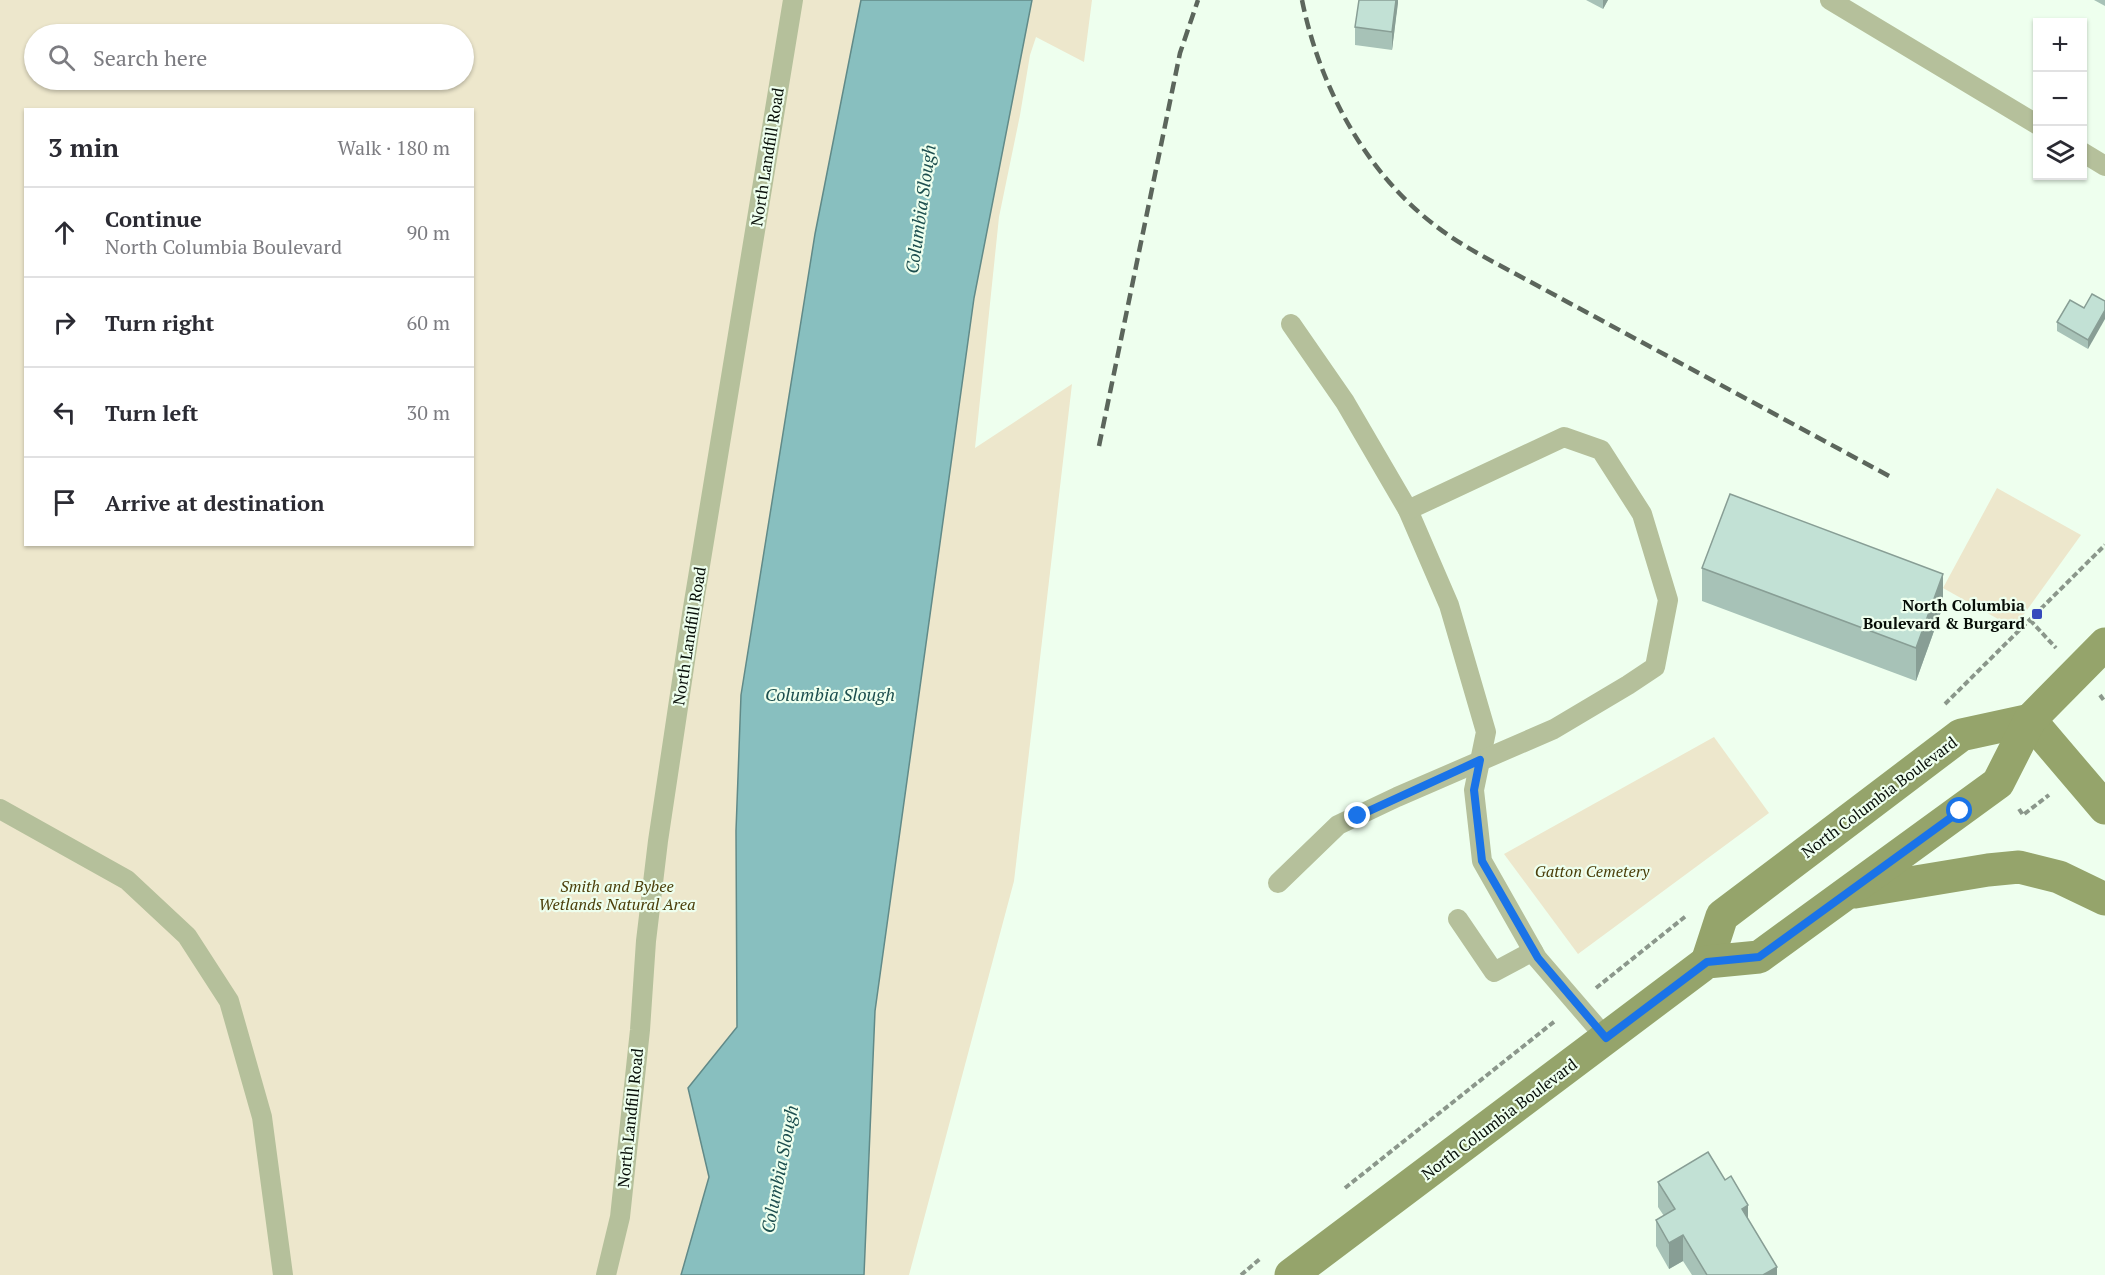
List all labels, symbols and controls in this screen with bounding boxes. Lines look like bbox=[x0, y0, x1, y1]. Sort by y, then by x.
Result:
map controls bbox=[2033, 18, 2087, 180]
button: + bbox=[2033, 18, 2087, 72]
search box bbox=[24, 24, 474, 90]
icon: search bbox=[45, 41, 78, 74]
text: Search here bbox=[93, 43, 207, 72]
button: − bbox=[2033, 72, 2087, 126]
street label: North Landfill Road bbox=[745, 86, 789, 228]
button: layers bbox=[2033, 126, 2087, 180]
text: 3 min bbox=[48, 130, 119, 164]
text: Walk · 180 m bbox=[338, 134, 450, 161]
water label: Columbia Slough bbox=[899, 143, 941, 275]
text: Continue bbox=[105, 204, 202, 233]
icon: ahead bbox=[48, 216, 81, 249]
text: 90 m bbox=[407, 219, 450, 246]
text: North Columbia Boulevard bbox=[105, 233, 342, 260]
icon: right bbox=[48, 306, 81, 339]
text: Turn right bbox=[105, 308, 214, 337]
text: 60 m bbox=[407, 309, 450, 336]
icon: left bbox=[48, 396, 81, 429]
text: Turn left bbox=[105, 398, 198, 427]
text: 30 m bbox=[407, 399, 450, 426]
icon: arrive bbox=[48, 486, 81, 519]
text: Arrive at destination bbox=[105, 488, 324, 517]
street label: North Landfill Road bbox=[667, 565, 711, 707]
place label: North Columbia Boulevard & Burgard bbox=[1863, 594, 2025, 634]
marker: North Columbia Boulevard & Burgard bbox=[2030, 607, 2044, 621]
water label: Columbia Slough bbox=[765, 682, 895, 706]
street label: North Columbia Boulevard bbox=[1797, 731, 1961, 863]
route start bbox=[1946, 797, 1972, 823]
route end bbox=[1344, 802, 1370, 828]
park label: Gatton Cemetery bbox=[1535, 860, 1650, 882]
park label: Smith and Bybee Wetlands Natural Area bbox=[538, 875, 696, 915]
street label: North Landfill Road bbox=[612, 1047, 648, 1189]
street label: North Columbia Boulevard bbox=[1417, 1053, 1581, 1185]
water label: Columbia Slough bbox=[755, 1103, 803, 1235]

